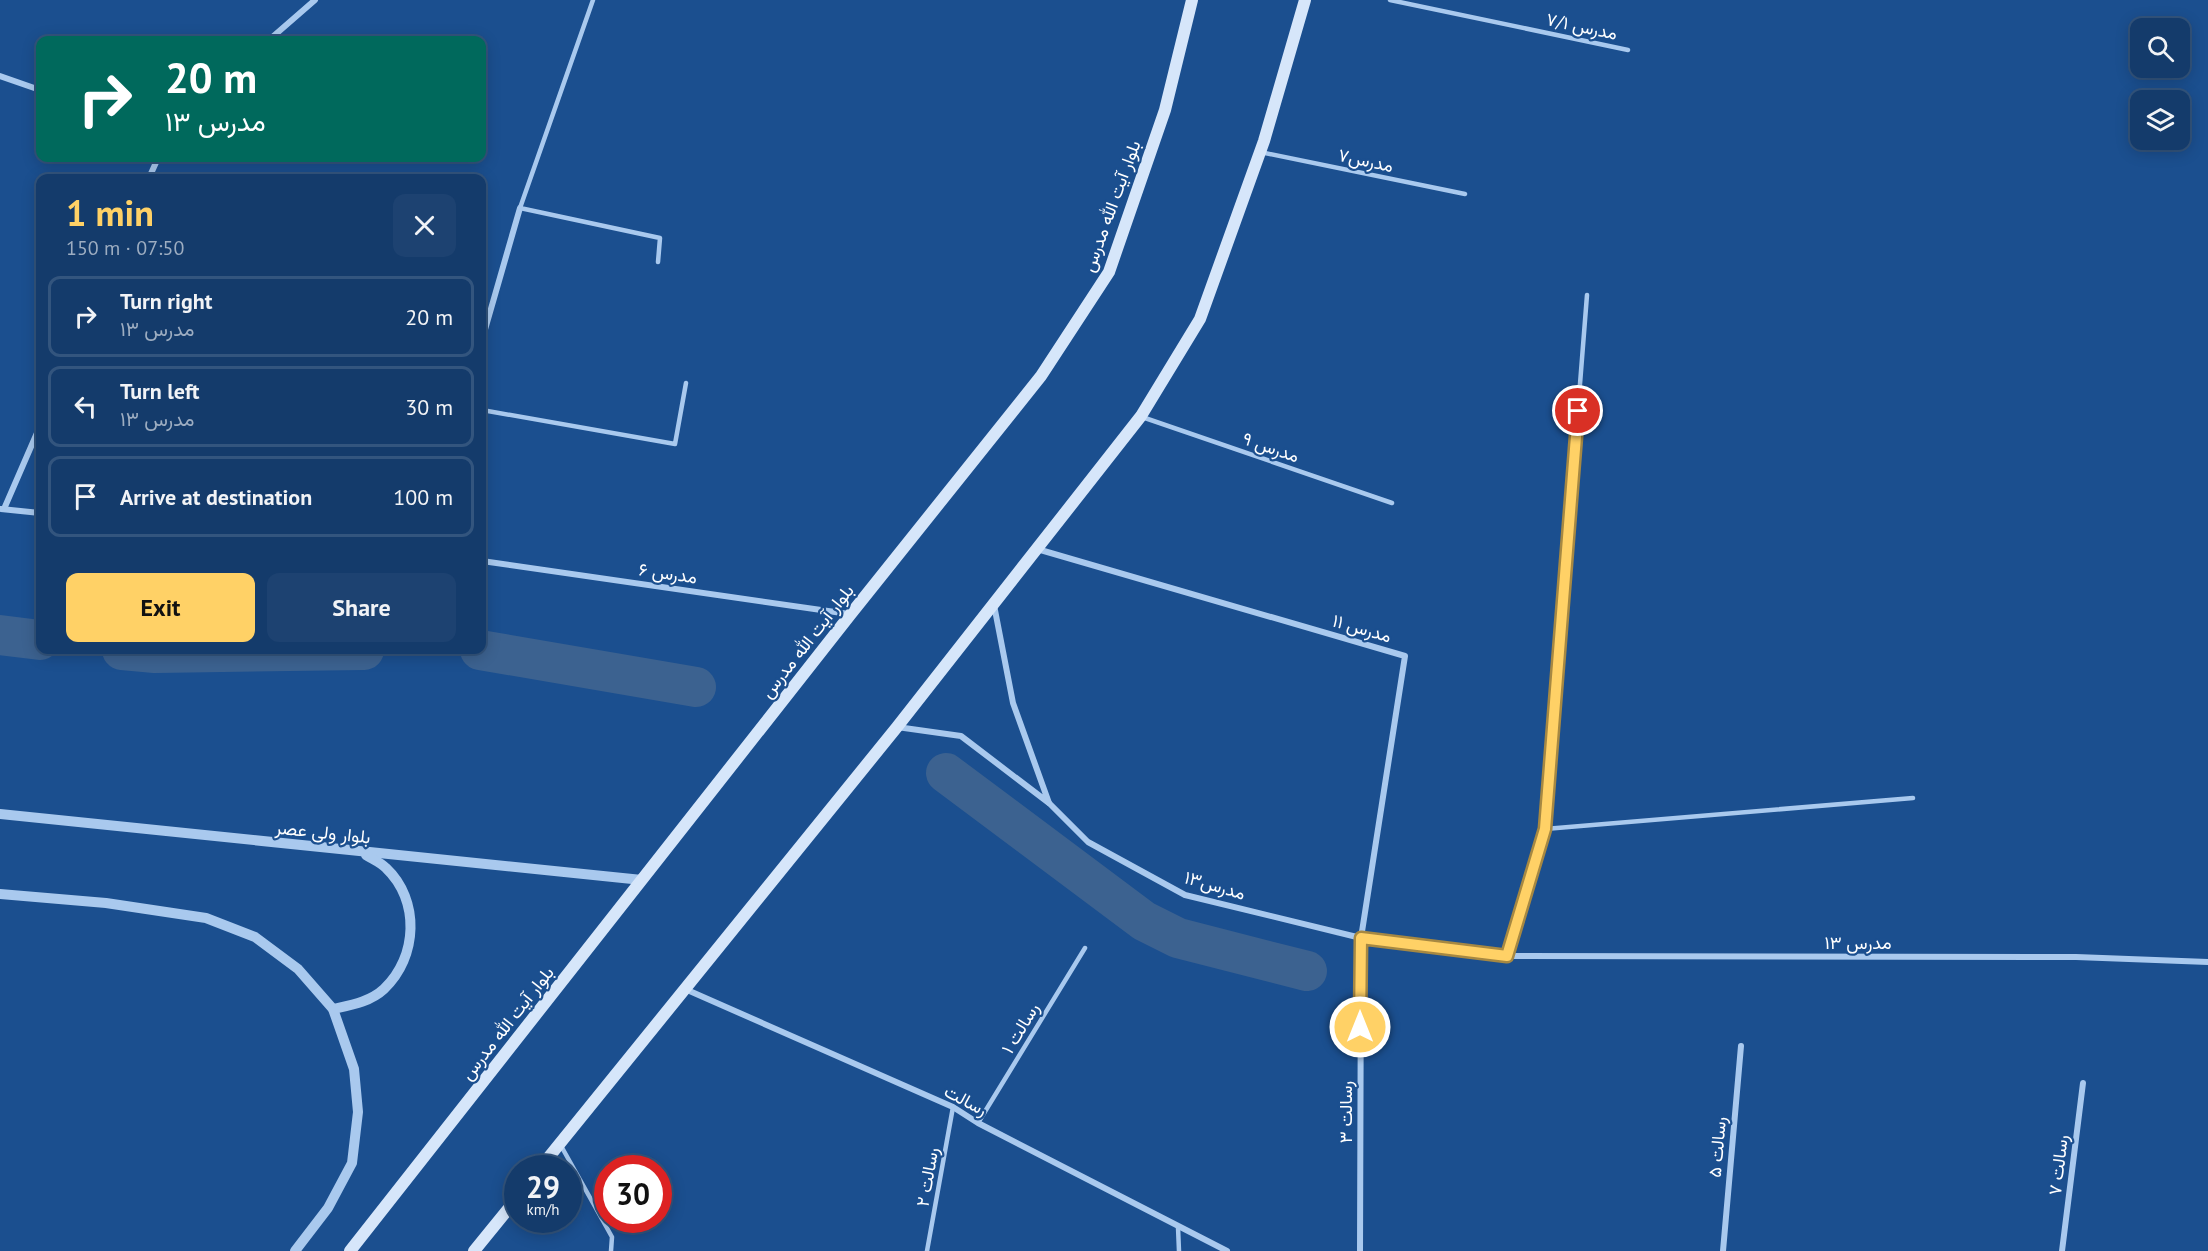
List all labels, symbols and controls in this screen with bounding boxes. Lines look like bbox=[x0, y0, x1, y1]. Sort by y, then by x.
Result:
street label: مدرس ۷/۱ bbox=[1544, 7, 1620, 45]
map controls bbox=[2130, 18, 2190, 150]
button: search bbox=[2130, 18, 2190, 78]
text: 20 m bbox=[165, 50, 257, 105]
icon: right bbox=[66, 60, 144, 138]
button: layers bbox=[2130, 90, 2190, 150]
text: مدرس ۱۳ bbox=[165, 104, 266, 138]
street label: بلوار آیت الله مدرس bbox=[1077, 137, 1145, 275]
street label: مدرس۷ bbox=[1336, 143, 1396, 177]
text: 1 min bbox=[66, 189, 154, 236]
button: close bbox=[393, 194, 456, 257]
text: 150 m · 07:50 bbox=[66, 235, 184, 261]
text: Turn right bbox=[120, 287, 212, 315]
icon: right bbox=[69, 300, 102, 333]
text: 20 m bbox=[405, 303, 453, 331]
text: مدرس ۱۳ bbox=[120, 316, 195, 342]
text: Turn left bbox=[120, 377, 200, 405]
pin bbox=[1552, 385, 1603, 436]
icon: left bbox=[69, 390, 102, 423]
text: 30 m bbox=[405, 393, 453, 421]
icon: arrive bbox=[1561, 394, 1594, 427]
text: مدرس ۱۳ bbox=[120, 406, 195, 432]
street label: مدرس ۹ bbox=[1240, 427, 1302, 467]
icon: arrive bbox=[69, 480, 102, 513]
text: Arrive at destination bbox=[120, 483, 312, 511]
text: 100 m bbox=[393, 483, 453, 511]
street label: مدرس ۶ bbox=[637, 558, 699, 588]
button: Exit bbox=[66, 573, 255, 642]
button: Share bbox=[267, 573, 456, 642]
street label: بلوار آیت الله مدرس bbox=[755, 579, 859, 703]
street label: مدرس ۱۱ bbox=[1330, 609, 1394, 647]
street label: بلوار ولی عصر bbox=[273, 815, 372, 848]
street label: مدرس۱۳ bbox=[1182, 865, 1248, 905]
street label: مدرس ۱۳ bbox=[1824, 931, 1892, 954]
street label: بلوار آیت الله مدرس bbox=[455, 961, 559, 1085]
position arrow bbox=[1328, 995, 1392, 1059]
street label: رسالت ۱ bbox=[996, 998, 1044, 1058]
street label: رسالت bbox=[940, 1079, 992, 1121]
street label: رسالت ۳ bbox=[1334, 1081, 1357, 1143]
street label: رسالت ۵ bbox=[1703, 1116, 1731, 1178]
street label: رسالت ۷ bbox=[2043, 1133, 2073, 1197]
street label: رسالت ۲ bbox=[910, 1146, 944, 1208]
speed limit sign: 30 bbox=[594, 1155, 672, 1233]
text: 29 bbox=[526, 1167, 560, 1206]
text: km/h bbox=[527, 1200, 559, 1219]

